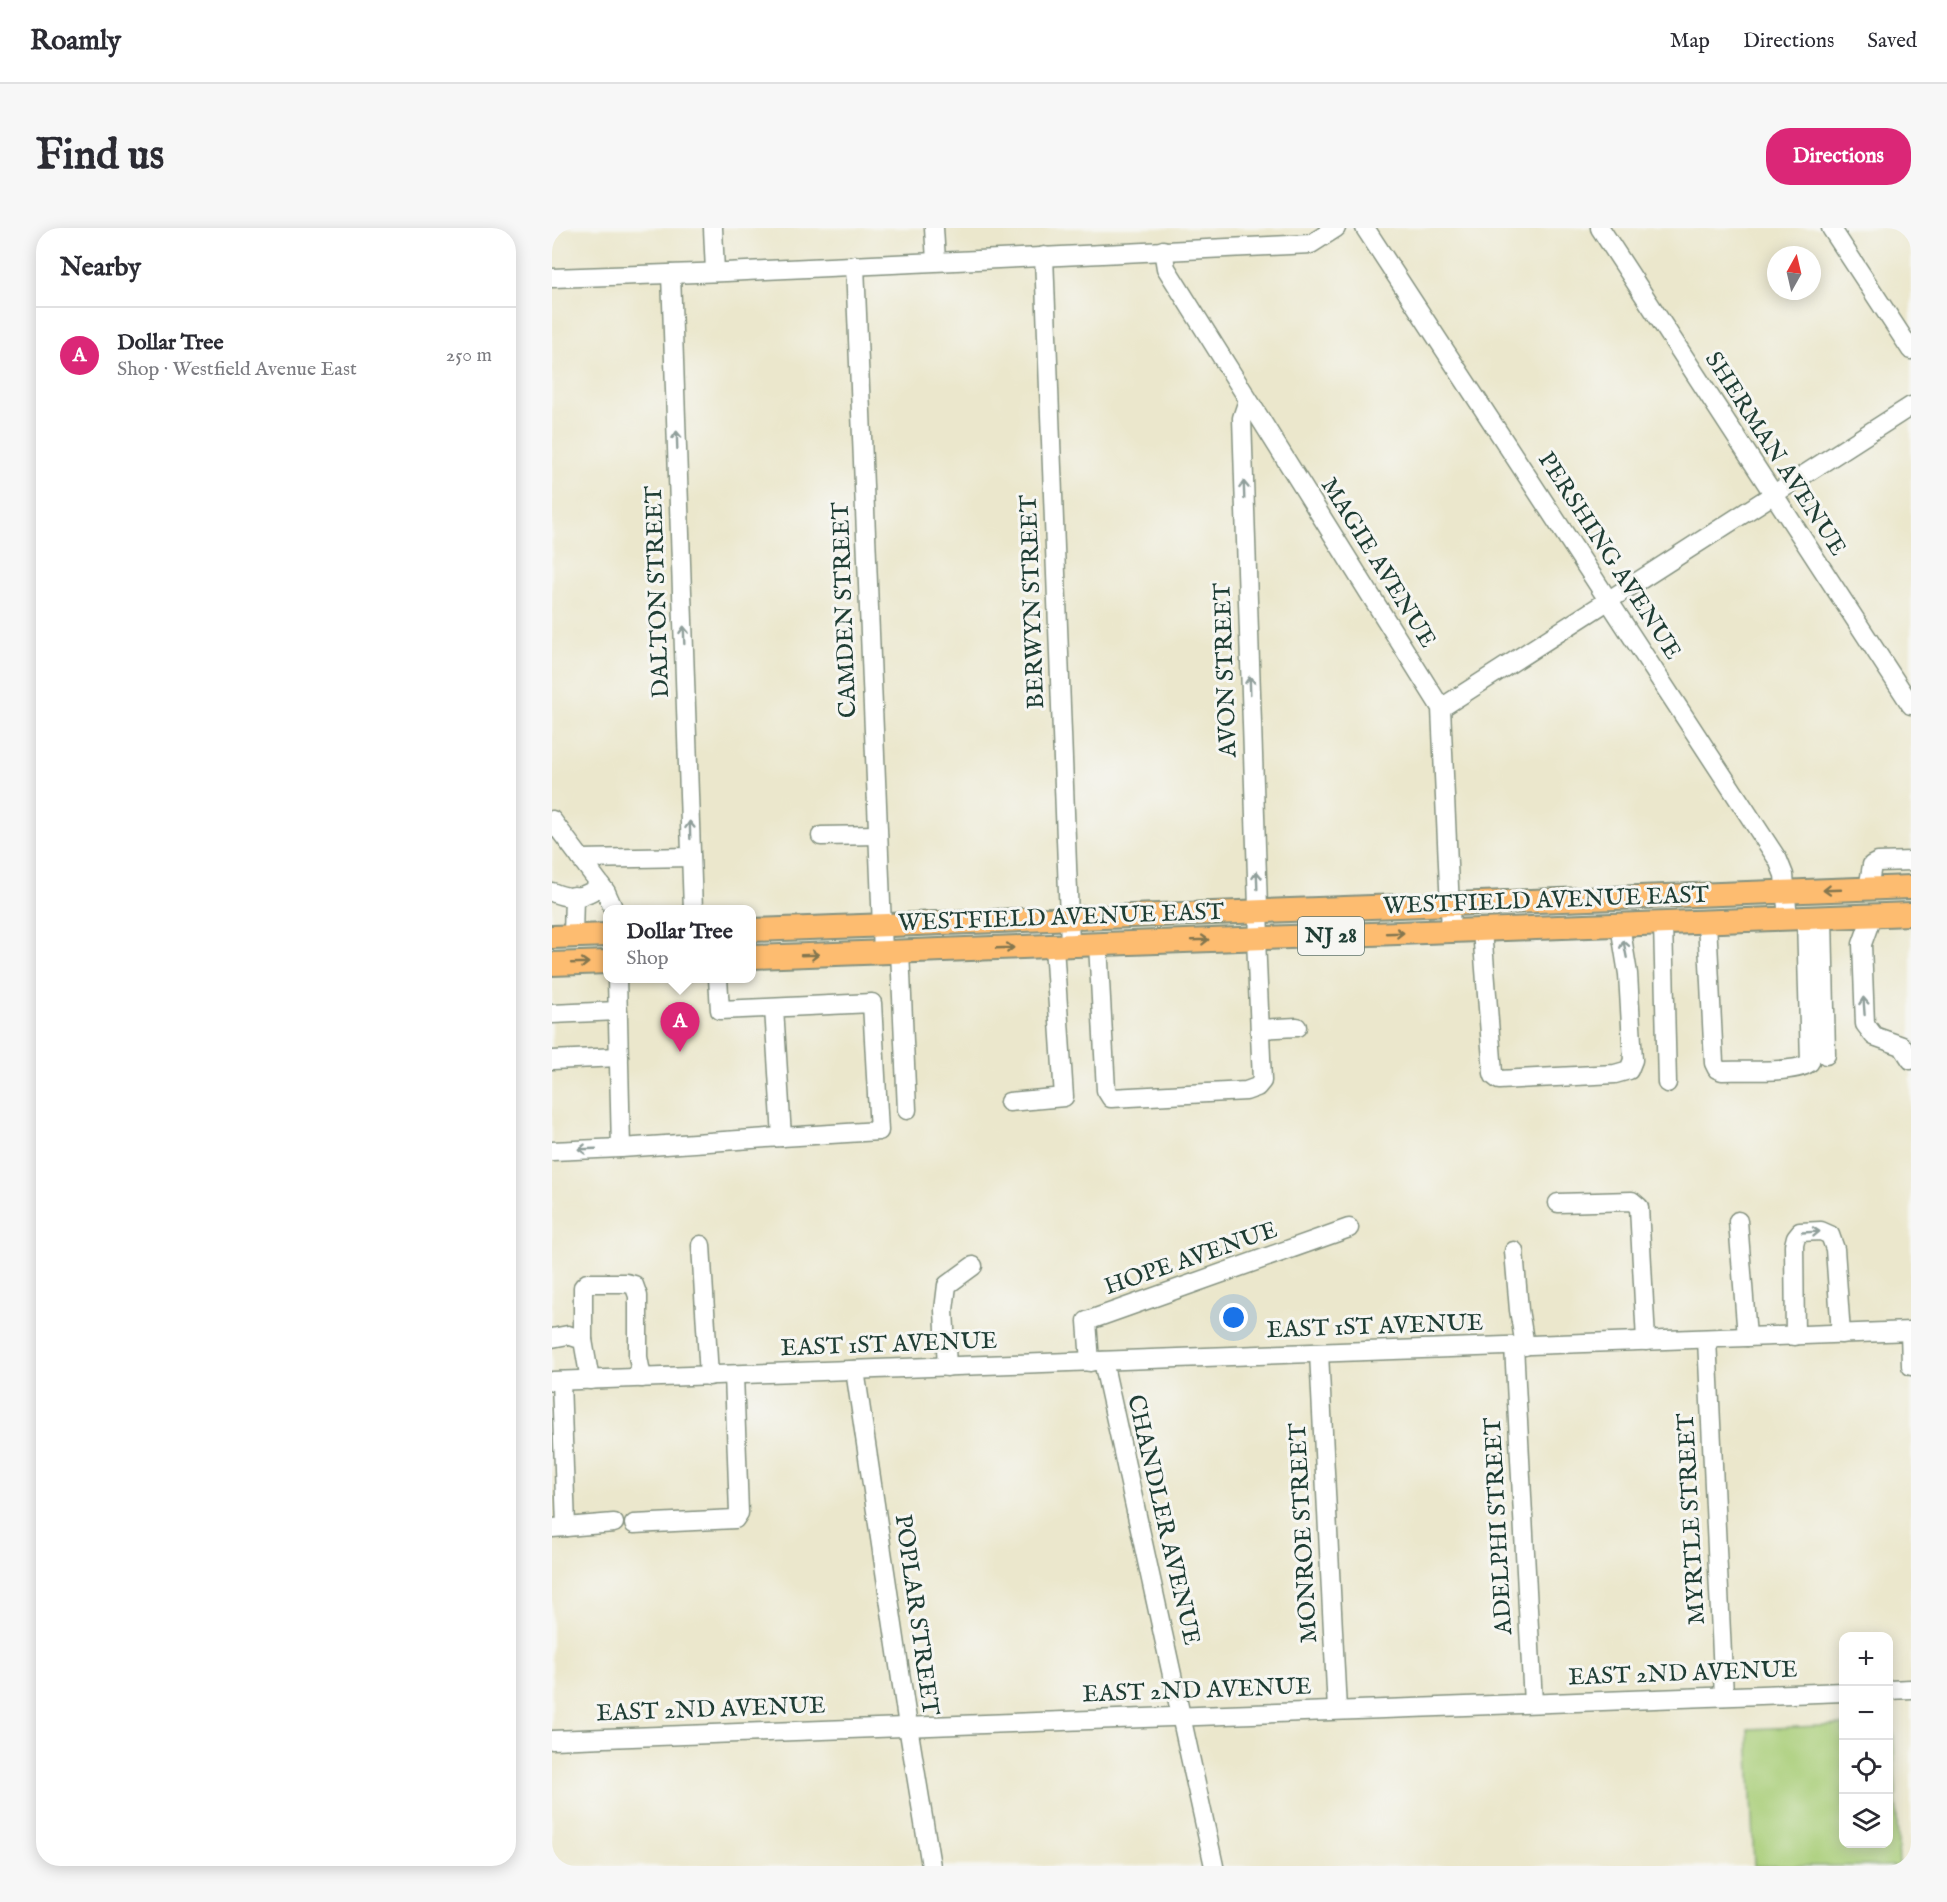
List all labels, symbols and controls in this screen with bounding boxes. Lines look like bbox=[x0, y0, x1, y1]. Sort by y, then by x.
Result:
text: Roamly bbox=[30, 24, 121, 59]
text: Map bbox=[1670, 28, 1710, 55]
text: Directions bbox=[1743, 28, 1834, 55]
text: Saved bbox=[1867, 28, 1917, 55]
button: Directions bbox=[1766, 128, 1911, 185]
text: Find us bbox=[36, 130, 164, 183]
north arrow bbox=[1767, 246, 1821, 300]
text: Nearby bbox=[60, 251, 141, 284]
text: Dollar Tree bbox=[117, 329, 224, 357]
text: A bbox=[73, 343, 86, 368]
text: 250 m bbox=[446, 343, 492, 368]
street label: SHERMAN AVENUE bbox=[1697, 346, 1853, 562]
text: Shop · Westfield Avenue East bbox=[117, 357, 357, 382]
one-way arrow bbox=[671, 431, 683, 451]
street label: PERSHING AVENUE bbox=[1530, 446, 1688, 666]
street label: MAGIE AVENUE bbox=[1313, 472, 1443, 654]
one-way arrow bbox=[1239, 480, 1250, 500]
street label: DALTON STREET bbox=[639, 485, 677, 699]
street label: BERWYN STREET bbox=[1014, 494, 1052, 710]
street label: CAMDEN STREET bbox=[826, 501, 864, 719]
street label: AVON STREET bbox=[1207, 582, 1245, 759]
one-way arrow bbox=[678, 626, 689, 646]
one-way arrow bbox=[1245, 675, 1256, 695]
one-way arrow bbox=[685, 821, 696, 841]
one-way arrow bbox=[1251, 870, 1262, 890]
street label: WESTFIELD AVENUE EAST bbox=[1383, 880, 1710, 922]
one-way arrow bbox=[1822, 885, 1842, 896]
street label: WESTFIELD AVENUE EAST bbox=[898, 897, 1225, 939]
popup bbox=[603, 905, 756, 983]
road number: NJ 28 bbox=[1298, 917, 1364, 955]
text: Dollar Tree bbox=[626, 918, 733, 946]
one-way arrow bbox=[1385, 928, 1405, 939]
one-way arrow bbox=[1190, 935, 1210, 946]
one-way arrow bbox=[1619, 940, 1630, 960]
one-way arrow bbox=[995, 942, 1015, 953]
text: Shop bbox=[626, 946, 669, 971]
one-way arrow bbox=[800, 949, 820, 960]
one-way arrow bbox=[570, 958, 589, 969]
one-way arrow bbox=[1858, 996, 1869, 1016]
pin: A bbox=[660, 1002, 700, 1052]
one-way arrow bbox=[577, 1144, 597, 1155]
street label: HOPE AVENUE bbox=[1100, 1215, 1282, 1303]
one-way arrow bbox=[1800, 1226, 1820, 1237]
your location bbox=[1219, 1303, 1248, 1332]
street label: EAST 1ST AVENUE bbox=[1266, 1308, 1484, 1346]
street label: EAST 1ST AVENUE bbox=[780, 1326, 998, 1364]
street label: CHANDLER AVENUE bbox=[1119, 1392, 1207, 1648]
street label: MYRTLE STREET bbox=[1671, 1412, 1713, 1626]
street label: ADELPHI STREET bbox=[1478, 1416, 1520, 1636]
street label: MONROE STREET bbox=[1283, 1422, 1325, 1644]
street label: POPLAR STREET bbox=[887, 1512, 946, 1718]
map controls bbox=[1839, 1632, 1893, 1848]
button: + bbox=[1839, 1632, 1893, 1686]
street label: EAST 2ND AVENUE bbox=[1568, 1655, 1798, 1693]
street label: EAST 2ND AVENUE bbox=[1082, 1672, 1312, 1710]
button: − bbox=[1839, 1686, 1893, 1740]
street label: EAST 2ND AVENUE bbox=[596, 1691, 826, 1729]
button: locate bbox=[1839, 1740, 1893, 1794]
button: layers bbox=[1839, 1794, 1893, 1848]

